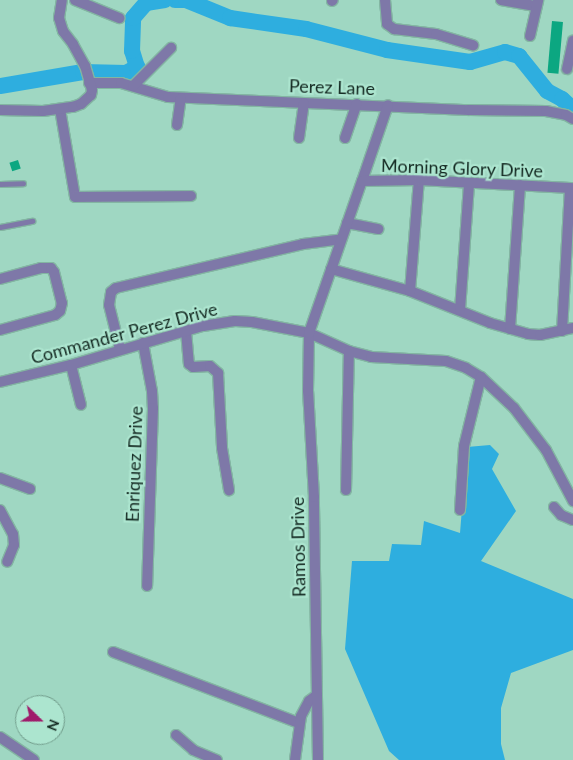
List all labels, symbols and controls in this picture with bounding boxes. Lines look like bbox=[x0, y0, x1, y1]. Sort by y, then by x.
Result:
street label: Perez Lane bbox=[289, 75, 375, 99]
street label: Morning Glory Drive bbox=[380, 154, 544, 182]
street label: Commander Perez Drive bbox=[28, 298, 220, 368]
street label: Enriquez Drive bbox=[121, 405, 147, 523]
street label: Ramos Drive bbox=[286, 497, 310, 597]
north arrow bbox=[15, 695, 65, 745]
text: N bbox=[44, 717, 63, 734]

